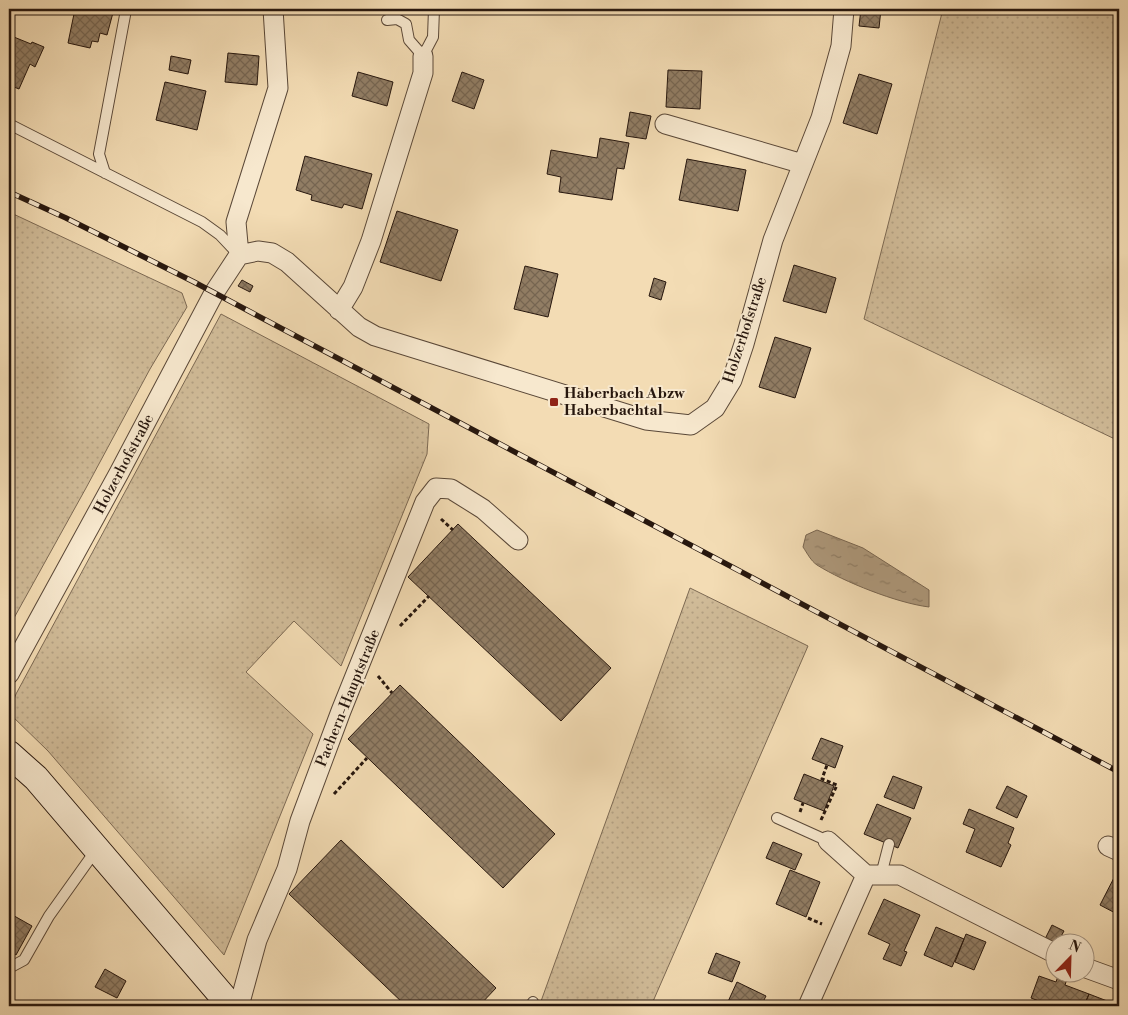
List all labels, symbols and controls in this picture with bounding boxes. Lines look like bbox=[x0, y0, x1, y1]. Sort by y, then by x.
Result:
street label: Holzerhofstraße bbox=[719, 274, 771, 386]
place label: Haberbach Abzw Haberbachtal bbox=[564, 384, 685, 420]
marker: Haberbach Abzw Haberbachtal bbox=[548, 396, 560, 408]
street label: Holzerhofstraße bbox=[90, 411, 158, 517]
street label: Pachern-Hauptstraße bbox=[312, 626, 384, 770]
north arrow bbox=[1046, 932, 1096, 982]
text: N bbox=[1066, 937, 1083, 957]

